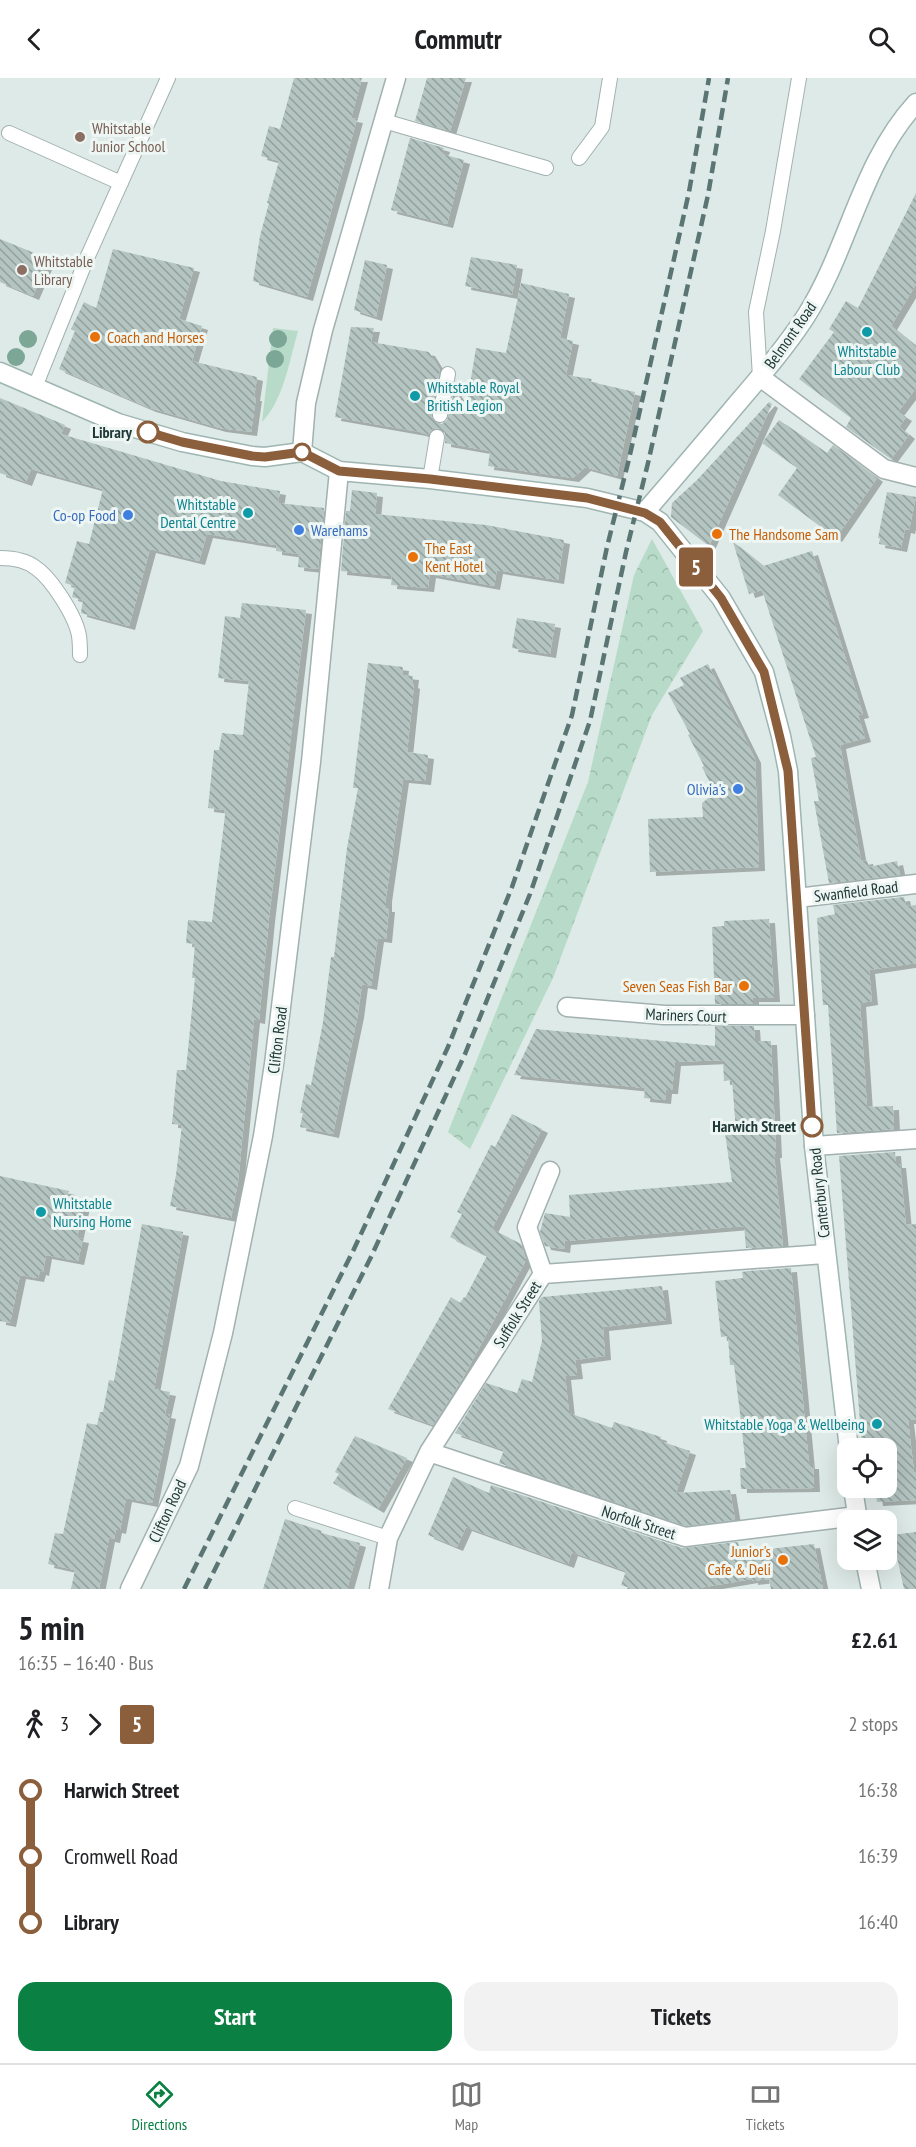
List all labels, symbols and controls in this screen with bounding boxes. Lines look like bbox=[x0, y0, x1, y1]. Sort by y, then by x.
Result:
text: Commutr bbox=[414, 22, 502, 56]
icon: back bbox=[18, 23, 51, 56]
icon: search bbox=[865, 23, 898, 56]
place label: Whitstable Junior School bbox=[91, 118, 165, 156]
marker: Whitstable Junior School bbox=[73, 130, 87, 144]
place label: Whitstable Library bbox=[34, 251, 93, 289]
marker: Whitstable Library bbox=[15, 263, 29, 277]
street label: Belmont Road bbox=[760, 298, 820, 372]
marker: Whitstable Labour Club bbox=[860, 325, 874, 339]
place label: Coach and Horses bbox=[107, 327, 204, 347]
marker: Coach and Horses bbox=[88, 330, 102, 344]
place label: Whitstable Labour Club bbox=[834, 341, 900, 379]
place label: Whitstable Royal British Legion bbox=[427, 377, 520, 415]
marker: Whitstable Royal British Legion bbox=[408, 389, 422, 403]
marker: Library bbox=[137, 421, 159, 443]
place label: Library bbox=[92, 422, 133, 442]
unlabelled marker bbox=[293, 443, 311, 461]
place label: Whitstable Dental Centre bbox=[160, 494, 236, 532]
place label: Co-op Food bbox=[53, 505, 116, 525]
marker: Whitstable Dental Centre bbox=[241, 506, 255, 520]
marker: Co-op Food bbox=[121, 508, 135, 522]
place label: Warehams bbox=[311, 520, 368, 540]
marker: Warehams bbox=[292, 523, 306, 537]
place label: The Handsome Sam bbox=[729, 524, 839, 544]
marker: The Handsome Sam bbox=[710, 527, 724, 541]
place label: The East Kent Hotel bbox=[425, 538, 484, 576]
line badge: 5 bbox=[676, 548, 716, 586]
marker: The East Kent Hotel bbox=[406, 550, 420, 564]
text: 5 bbox=[691, 554, 701, 581]
place label: Olivia's bbox=[687, 779, 726, 799]
marker: Olivia's bbox=[731, 782, 745, 796]
street label: Swanfield Road bbox=[813, 876, 899, 906]
place label: Seven Seas Fish Bar bbox=[623, 976, 733, 996]
marker: Seven Seas Fish Bar bbox=[737, 979, 751, 993]
street label: Mariners Court bbox=[645, 1004, 728, 1026]
street label: Clifton Road bbox=[263, 1005, 291, 1075]
marker: Harwich Street bbox=[801, 1115, 823, 1137]
place label: Harwich Street bbox=[712, 1116, 796, 1136]
street label: Canterbury Road bbox=[804, 1147, 834, 1239]
place label: Whitstable Nursing Home bbox=[53, 1193, 132, 1231]
marker: Whitstable Nursing Home bbox=[34, 1205, 48, 1219]
street label: Suffolk Street bbox=[489, 1276, 546, 1351]
place label: Whitstable Yoga & Wellbeing bbox=[704, 1414, 865, 1434]
marker: Whitstable Yoga & Wellbeing bbox=[870, 1417, 884, 1431]
map controls bbox=[837, 1438, 897, 1570]
button: locate bbox=[837, 1438, 897, 1498]
street label: Clifton Road bbox=[144, 1476, 190, 1546]
street label: Norfolk Street bbox=[599, 1501, 679, 1544]
button: layers bbox=[837, 1510, 897, 1570]
place label: Junior's Cafe & Deli bbox=[707, 1541, 771, 1579]
marker: Junior's Cafe & Deli bbox=[776, 1553, 790, 1567]
text: 5 min bbox=[18, 1606, 85, 1649]
text: £2.61 bbox=[851, 1626, 898, 1654]
text: 16:35 – 16:40 · Bus bbox=[18, 1650, 153, 1676]
icon: walk bbox=[18, 1708, 51, 1741]
icon: forward bbox=[78, 1708, 111, 1741]
text: 3 bbox=[60, 1711, 69, 1737]
text: 5 bbox=[132, 1711, 142, 1738]
text: 2 stops bbox=[849, 1711, 898, 1737]
text: Harwich Street bbox=[64, 1776, 179, 1804]
text: 16:38 bbox=[858, 1777, 898, 1803]
text: Cromwell Road bbox=[64, 1842, 178, 1870]
text: 16:39 bbox=[858, 1843, 898, 1869]
text: Library bbox=[64, 1908, 119, 1936]
text: 16:40 bbox=[858, 1909, 898, 1935]
button: Start bbox=[18, 1982, 452, 2051]
button: Tickets bbox=[464, 1982, 898, 2051]
tab: Directions bbox=[131, 2078, 187, 2134]
tab: Map bbox=[450, 2078, 483, 2134]
tab: Tickets bbox=[746, 2078, 785, 2134]

